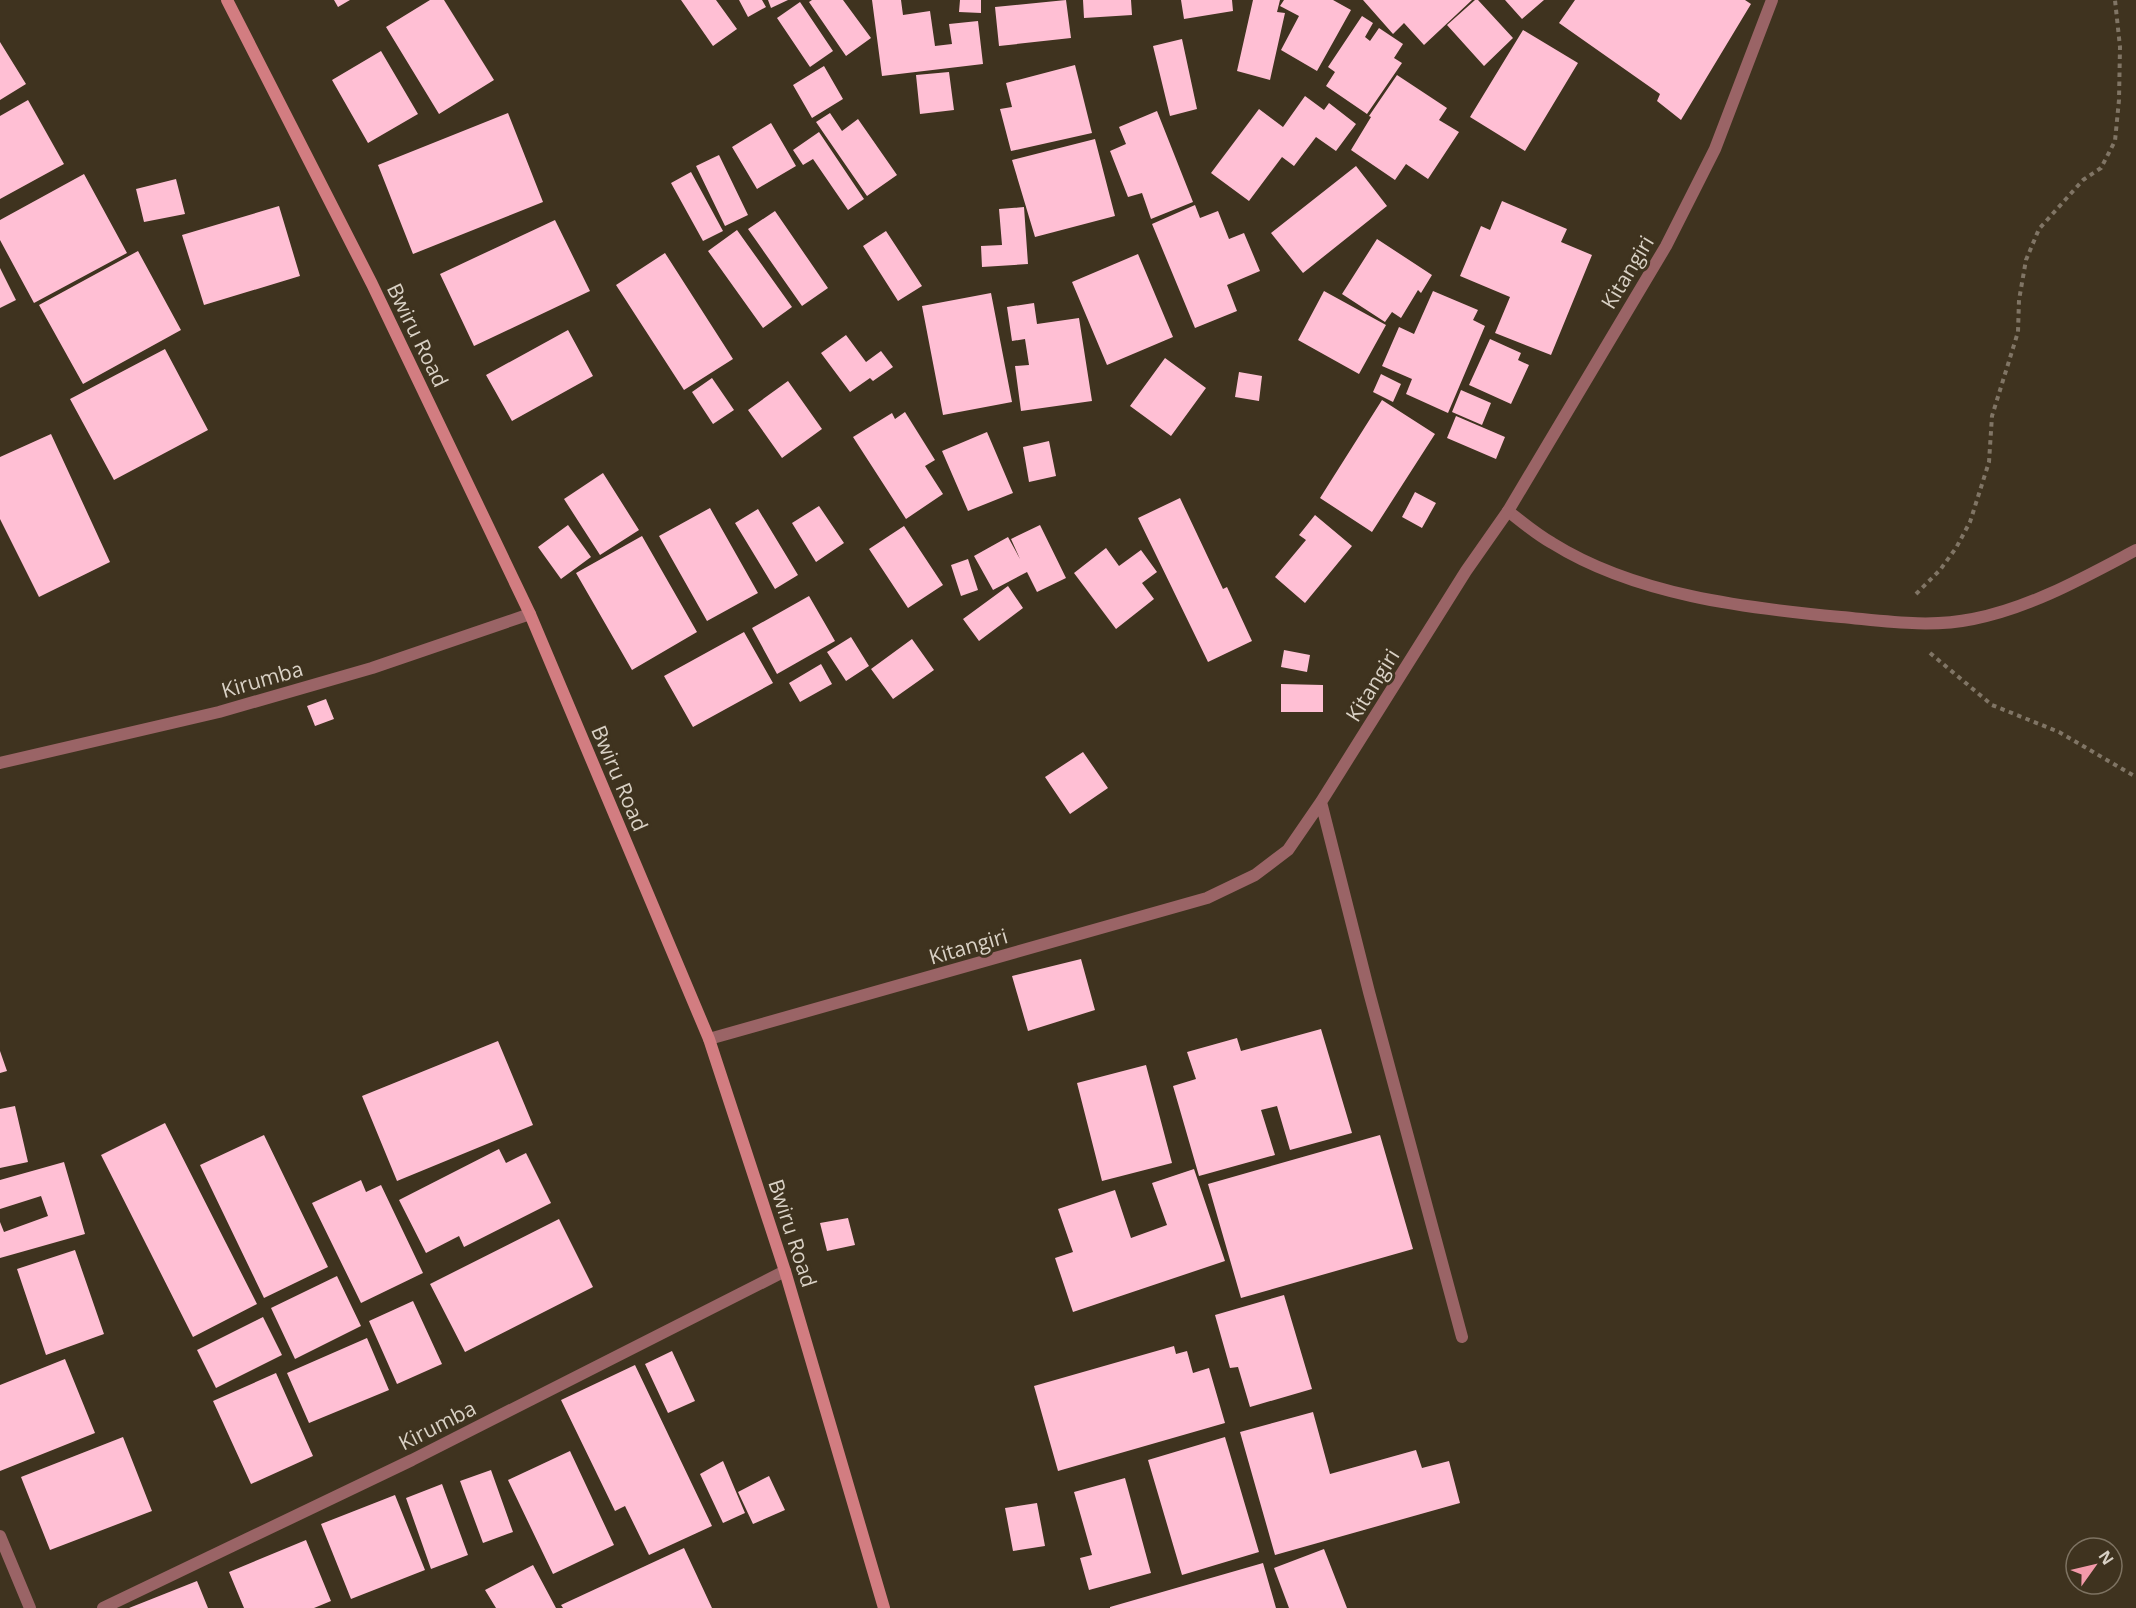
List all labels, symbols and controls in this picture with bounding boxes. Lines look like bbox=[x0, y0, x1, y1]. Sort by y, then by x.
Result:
street label: Kitangiri bbox=[1594, 230, 1660, 314]
street label: Bwiru Road bbox=[381, 278, 455, 392]
street label: Kitangiri bbox=[1339, 643, 1405, 727]
street label: Kirumba bbox=[218, 654, 306, 704]
street label: Bwiru Road bbox=[585, 721, 655, 835]
street label: Kitangiri bbox=[925, 921, 1011, 971]
street label: Bwiru Road bbox=[762, 1175, 824, 1291]
street label: Kirumba bbox=[393, 1394, 481, 1456]
north arrow bbox=[2064, 1536, 2124, 1596]
text: N bbox=[2094, 1546, 2119, 1569]

